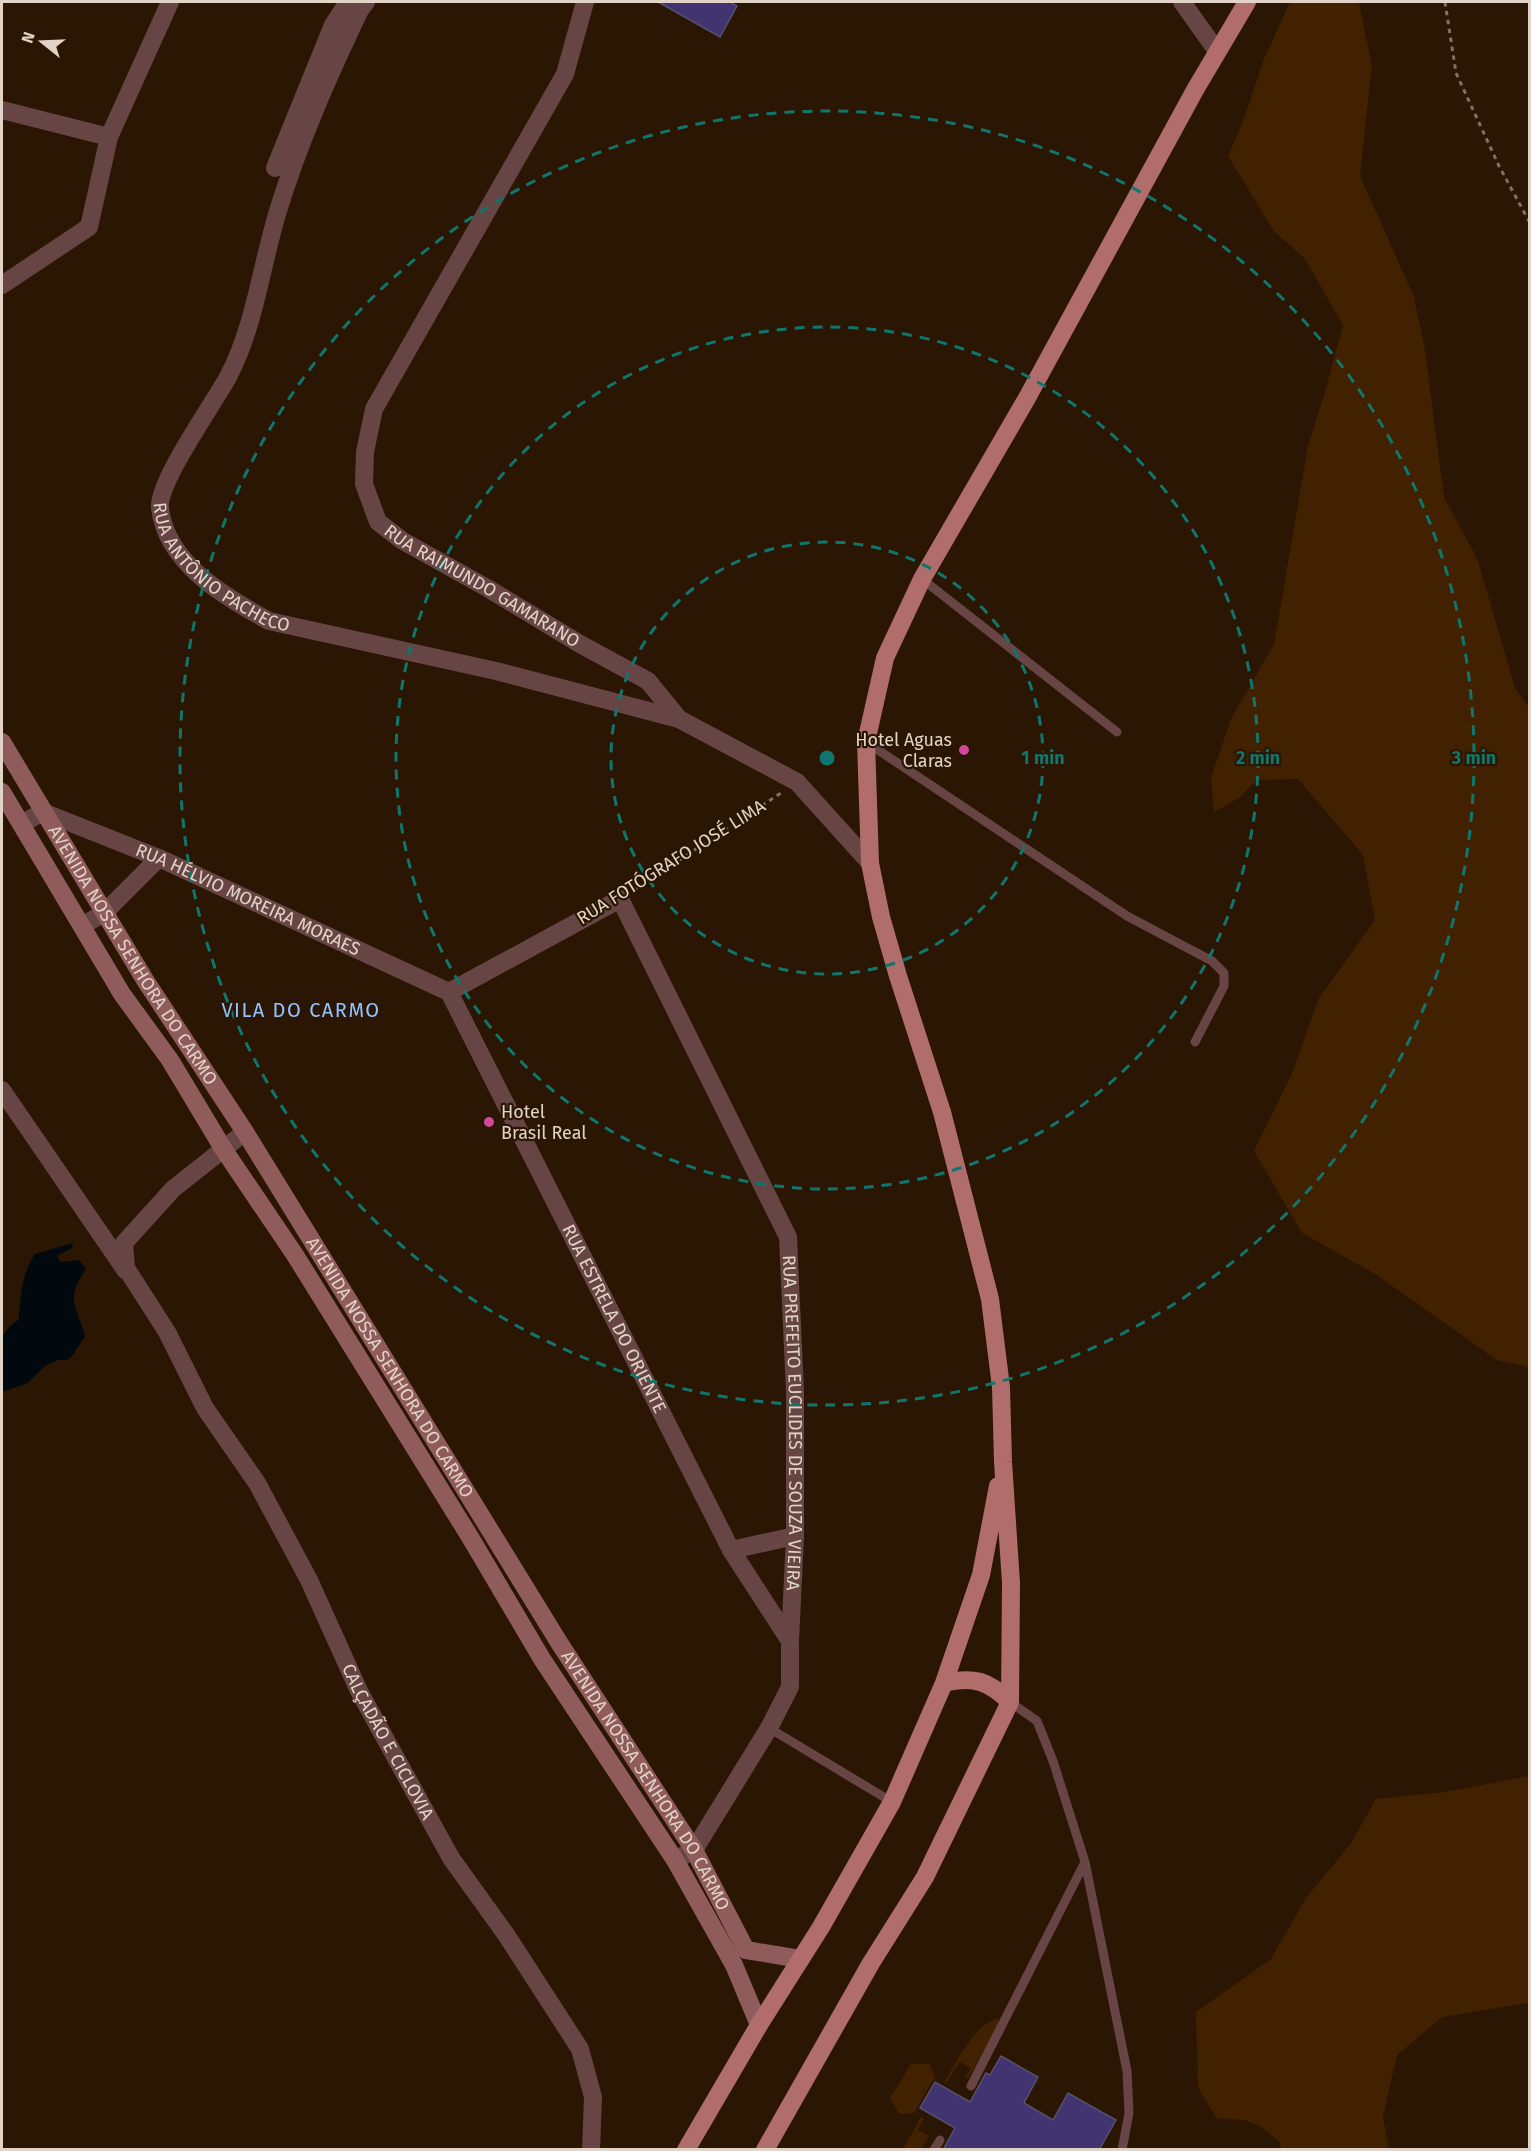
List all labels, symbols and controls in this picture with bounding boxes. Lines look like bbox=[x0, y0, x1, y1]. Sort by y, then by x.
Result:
north arrow bbox=[12, 12, 72, 72]
text: N bbox=[18, 30, 39, 45]
street label: RUA ANTÔNIO PACHECO bbox=[148, 501, 292, 636]
street label: RUA RAIMUNDO GAMARANO bbox=[380, 520, 584, 652]
place label: Hotel Aguas Claras bbox=[855, 729, 952, 772]
marker: Hotel Aguas Claras bbox=[957, 743, 971, 757]
text: 1 min bbox=[1021, 747, 1065, 769]
text: 2 min bbox=[1236, 747, 1280, 769]
text: 3 min bbox=[1451, 747, 1496, 769]
centre of rings bbox=[817, 748, 837, 768]
street label: RUA FOTÓGRAFO JOSÉ LIMA bbox=[572, 794, 770, 929]
street label: AVENIDA NOSSA SENHORA DO CARMO bbox=[44, 821, 222, 1089]
street label: RUA HÉLVIO MOREIRA MORAES bbox=[133, 839, 364, 961]
district label: VILA DO CARMO bbox=[221, 998, 381, 1022]
place label: Hotel Brasil Real bbox=[501, 1101, 587, 1144]
marker: Hotel Brasil Real bbox=[482, 1115, 496, 1129]
street label: RUA ESTRELA DO ORIENTE bbox=[557, 1221, 671, 1417]
street label: AVENIDA NOSSA SENHORA DO CARMO bbox=[301, 1233, 478, 1502]
street label: RUA PREFEITO EUCLIDES DE SOUZA VIEIRA bbox=[778, 1254, 806, 1592]
street label: AVENIDA NOSSA SENHORA DO CARMO bbox=[556, 1647, 734, 1914]
street label: CALÇADÃO E CICLOVIA bbox=[337, 1660, 439, 1824]

